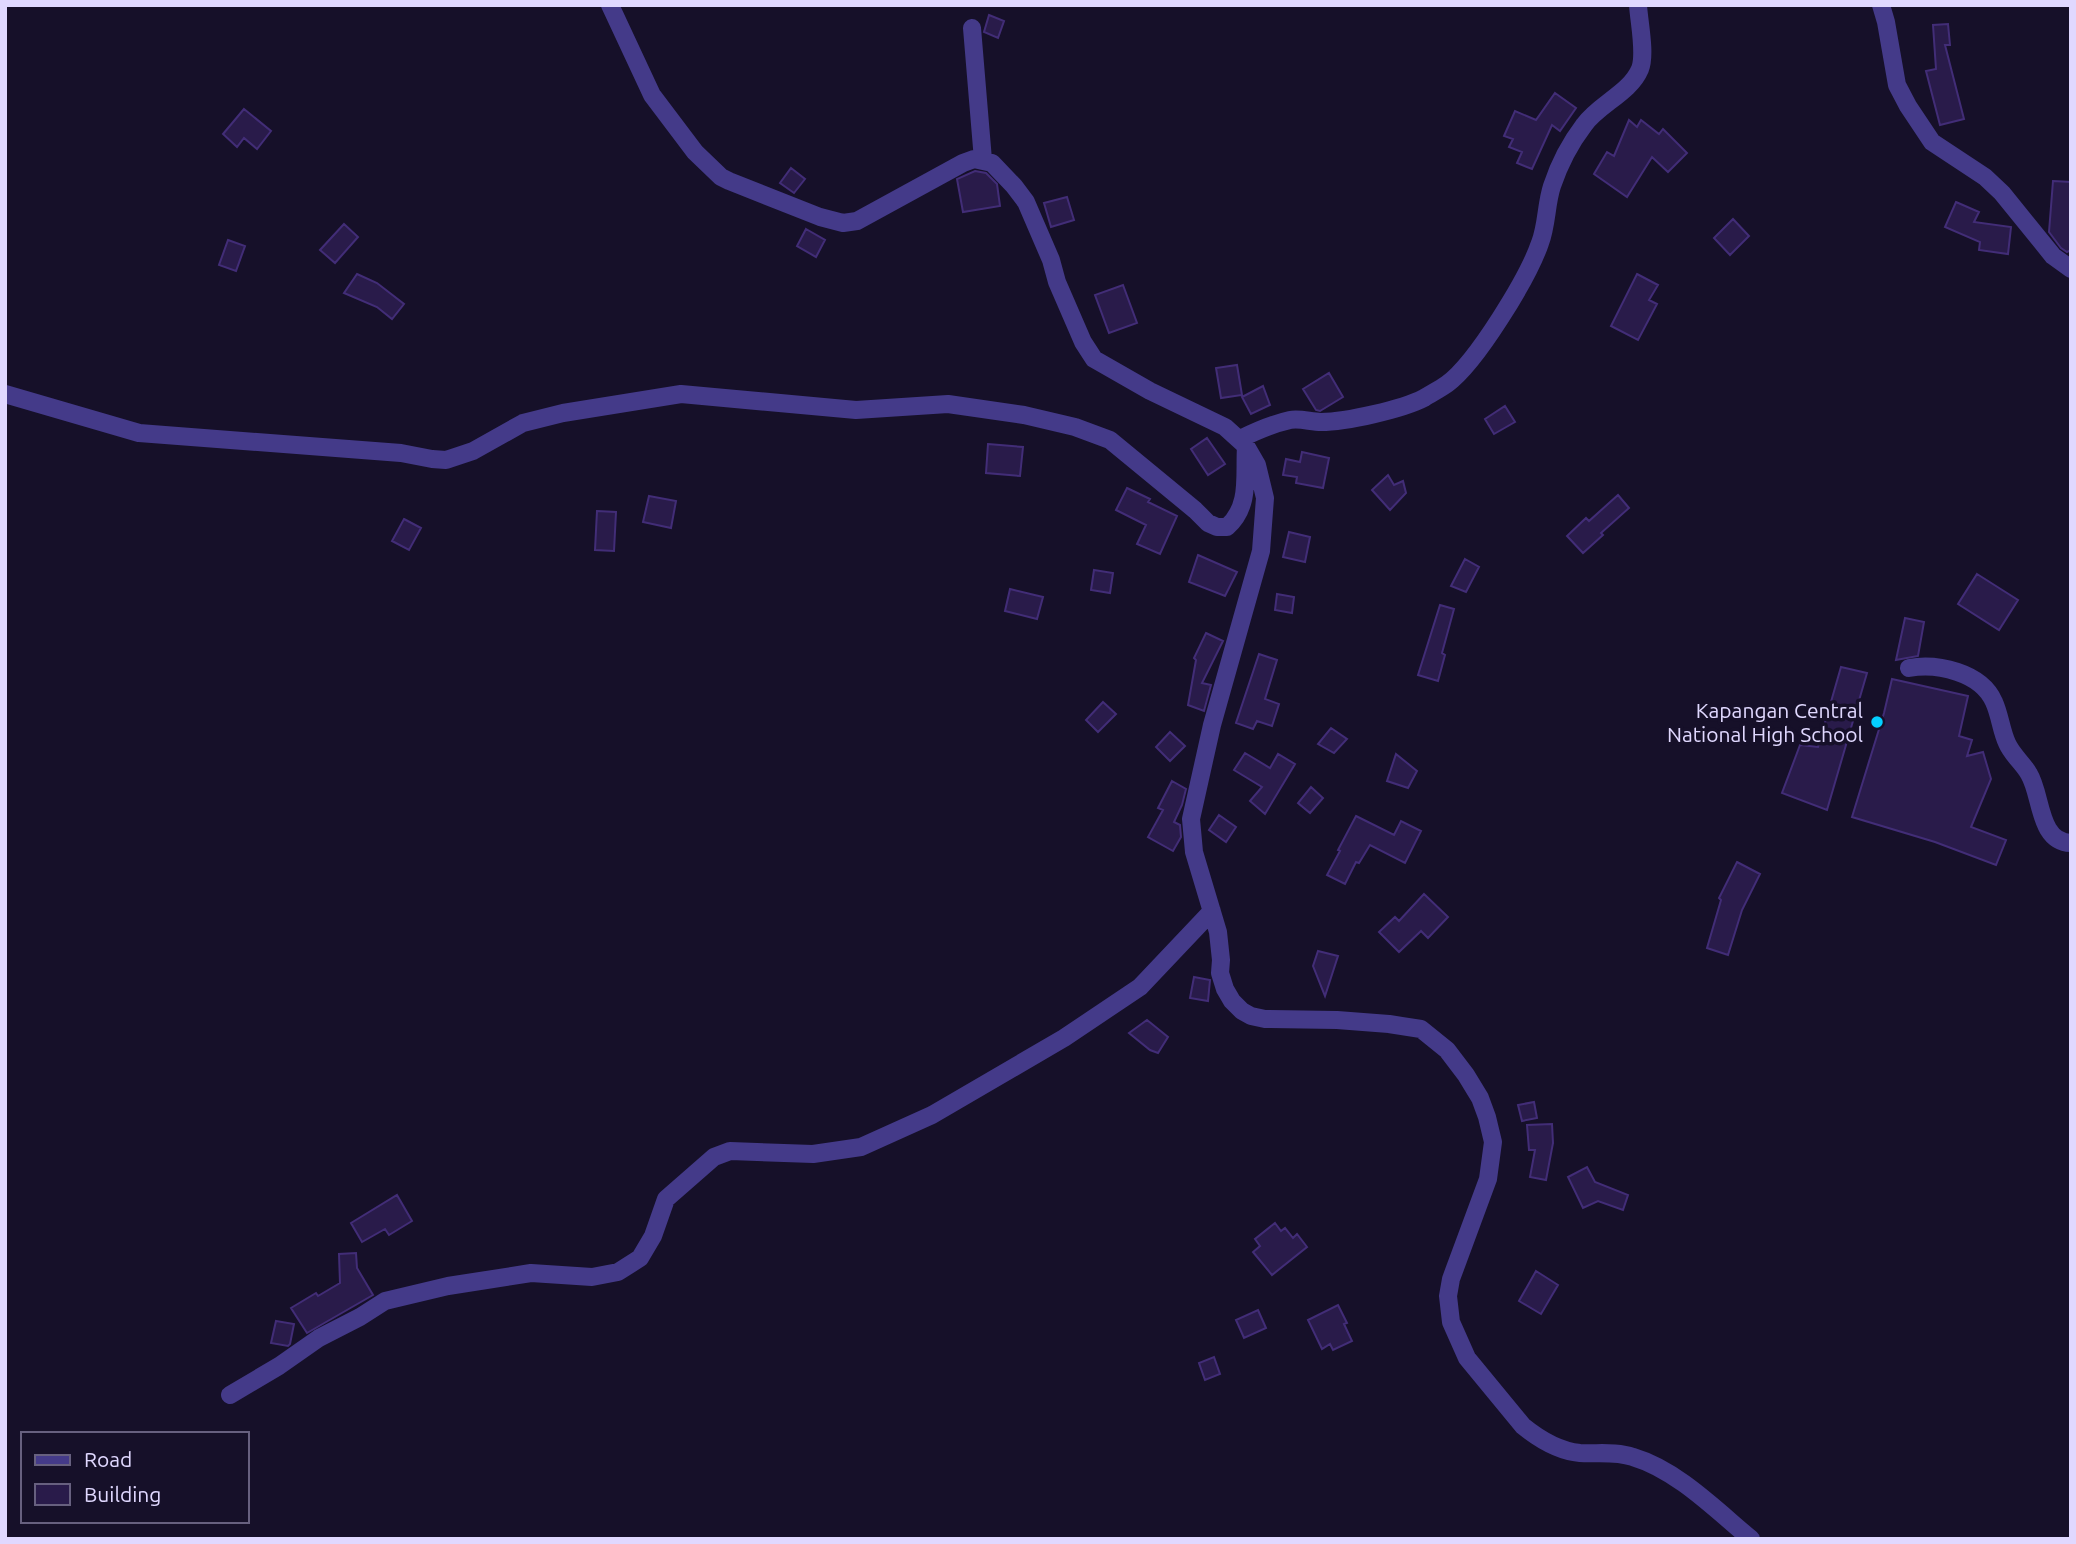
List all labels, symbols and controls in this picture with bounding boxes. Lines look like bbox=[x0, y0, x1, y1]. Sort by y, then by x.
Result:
place label: Kapangan Central National High School bbox=[1667, 698, 1863, 746]
marker: Kapangan Central National High School bbox=[1869, 714, 1885, 730]
legend bbox=[21, 1432, 248, 1523]
text: Road bbox=[84, 1447, 132, 1471]
text: Building bbox=[84, 1482, 161, 1506]

